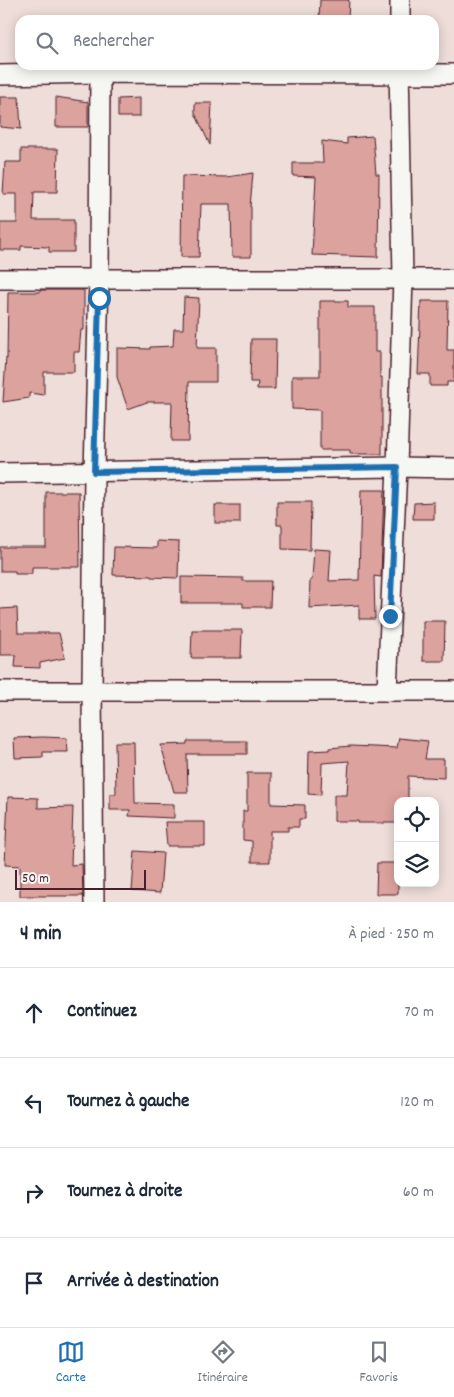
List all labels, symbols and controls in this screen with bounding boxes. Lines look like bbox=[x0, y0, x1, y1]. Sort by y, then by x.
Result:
search box bbox=[15, 15, 439, 70]
icon: search bbox=[33, 29, 61, 57]
text: Rechercher bbox=[73, 29, 154, 56]
route start bbox=[88, 287, 111, 310]
route end bbox=[379, 605, 402, 628]
map controls bbox=[394, 797, 439, 887]
button: locate bbox=[394, 797, 439, 842]
button: layers bbox=[394, 842, 439, 887]
scale bar bbox=[15, 867, 146, 890]
text: 50 m bbox=[22, 869, 49, 889]
text: 4 min bbox=[20, 920, 62, 950]
text: À pied · 250 m bbox=[348, 923, 434, 946]
icon: ahead bbox=[20, 999, 48, 1027]
text: Continuez bbox=[67, 999, 137, 1026]
text: 70 m bbox=[404, 1001, 434, 1024]
icon: left bbox=[20, 1089, 48, 1117]
text: Tournez à gauche bbox=[67, 1089, 189, 1116]
text: 120 m bbox=[400, 1091, 434, 1114]
icon: right bbox=[20, 1179, 48, 1207]
text: Tournez à droite bbox=[67, 1179, 182, 1206]
text: 60 m bbox=[403, 1181, 434, 1204]
icon: arrive bbox=[20, 1269, 48, 1297]
text: Arrivée à destination bbox=[67, 1269, 219, 1296]
tab: Carte bbox=[56, 1338, 86, 1388]
tab: Itinéraire bbox=[198, 1338, 248, 1388]
tab: Favoris bbox=[360, 1338, 398, 1388]

